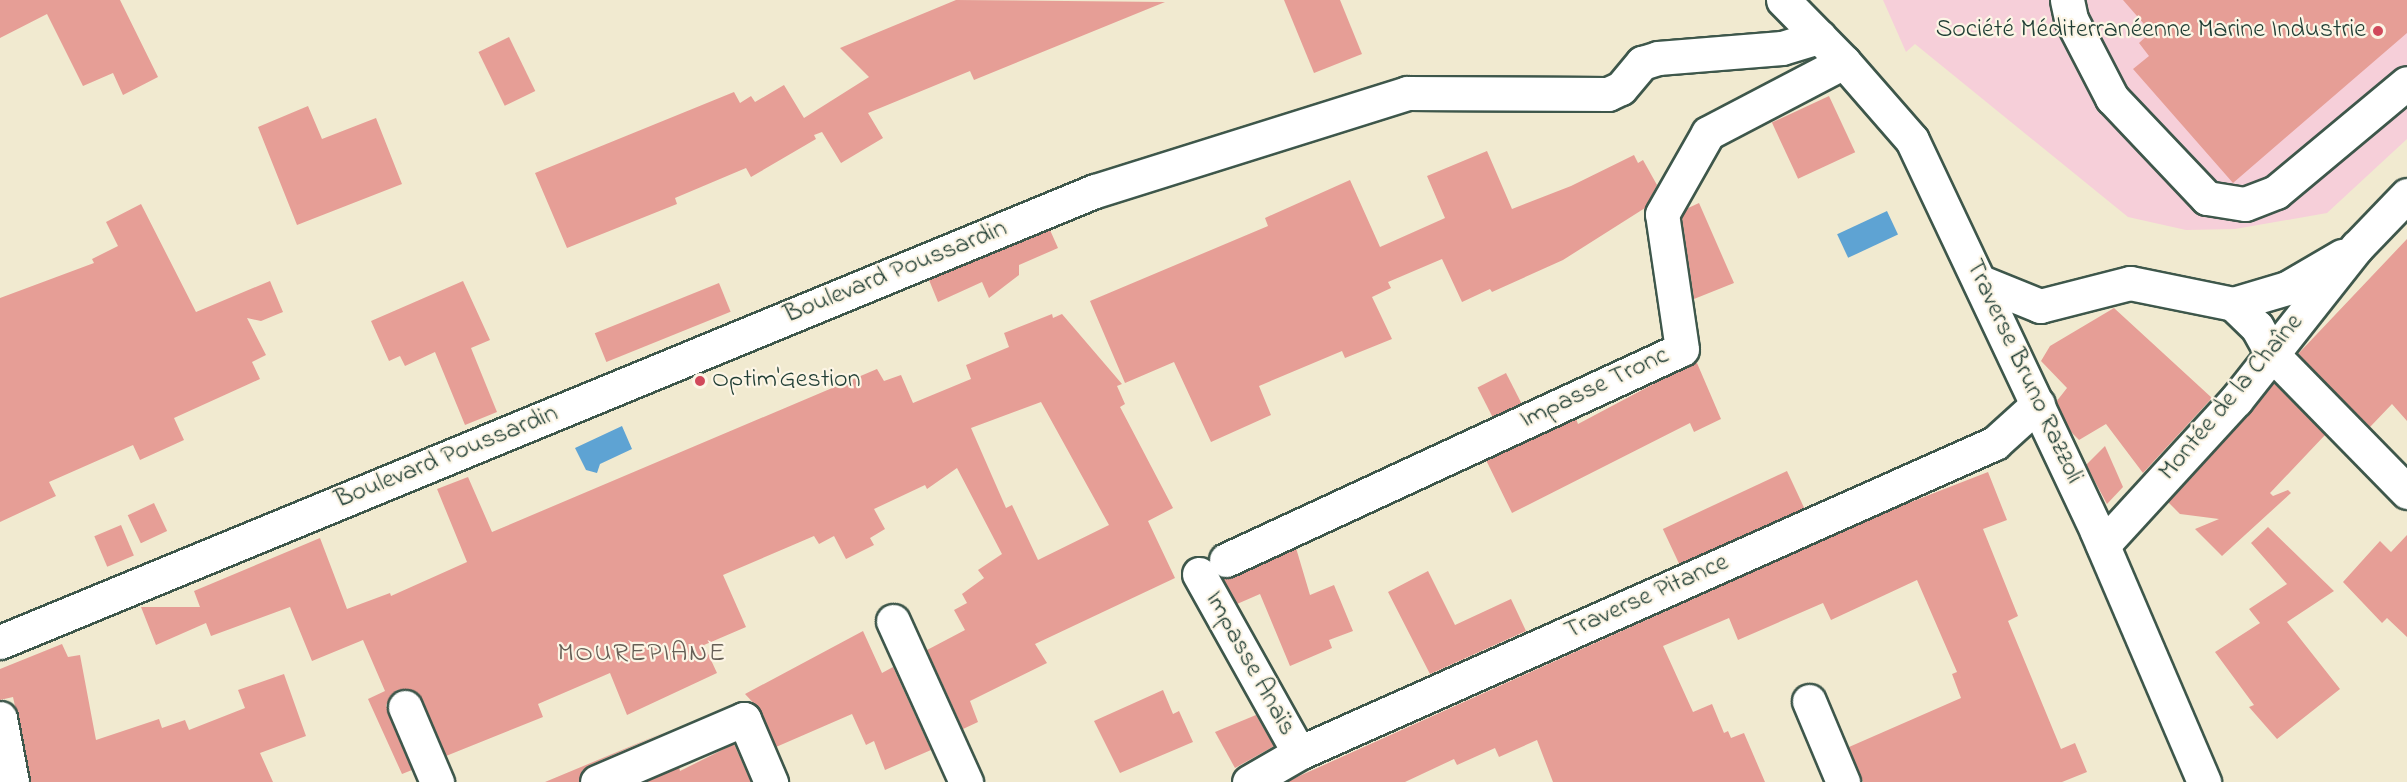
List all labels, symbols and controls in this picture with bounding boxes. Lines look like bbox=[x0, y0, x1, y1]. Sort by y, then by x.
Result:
place label: Société Méditerranéenne Marine Industrie bbox=[1936, 15, 2366, 47]
marker: Société Méditerranéenne Marine Industrie bbox=[2371, 24, 2385, 38]
street label: Boulevard Poussardin bbox=[780, 214, 1012, 332]
street label: Traverse Bruno Razzoli bbox=[1957, 255, 2089, 489]
street label: Montée de la Chaîne bbox=[2153, 308, 2311, 488]
street label: Impasse Tronc bbox=[1516, 341, 1674, 437]
place label: Optim'Gestion bbox=[712, 365, 860, 397]
marker: Optim'Gestion bbox=[693, 374, 707, 388]
street label: Boulevard Poussardin bbox=[331, 399, 563, 517]
street label: Traverse Pitance bbox=[1560, 548, 1734, 648]
street label: Impasse Anaïs bbox=[1197, 587, 1301, 741]
district label: MOUREPIANE bbox=[557, 638, 727, 670]

